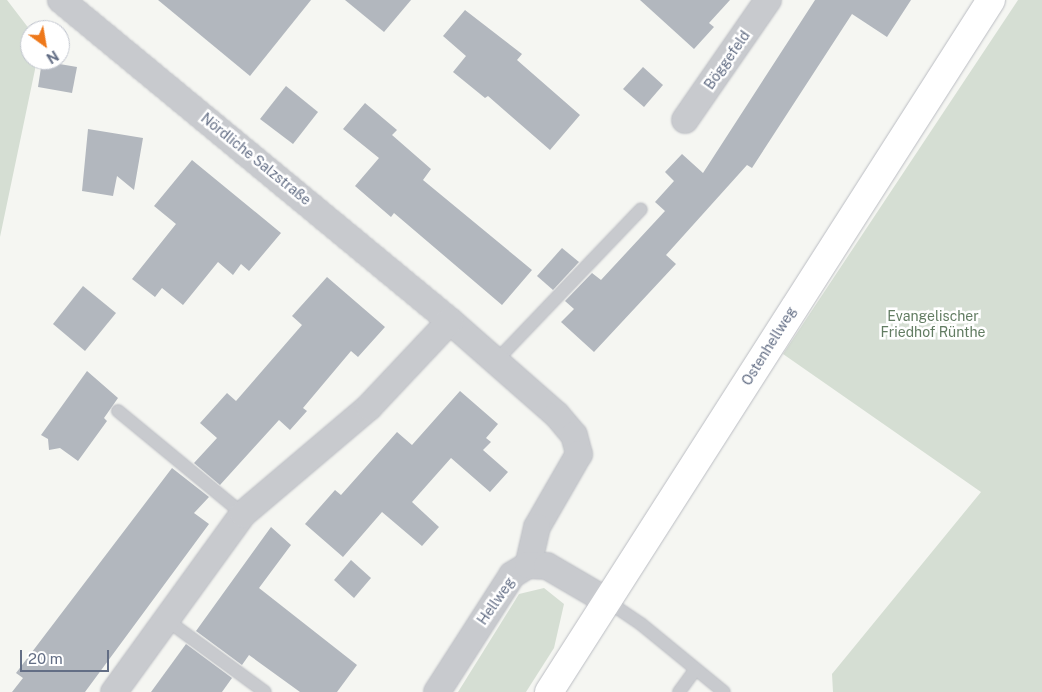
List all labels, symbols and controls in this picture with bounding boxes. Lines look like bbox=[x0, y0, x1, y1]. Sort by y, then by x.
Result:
north arrow bbox=[20, 20, 70, 70]
street label: Böggefeld bbox=[701, 27, 753, 93]
text: N bbox=[44, 47, 61, 67]
street label: Nördliche Salzstraße bbox=[198, 110, 314, 208]
street label: Ostenhellweg bbox=[738, 303, 800, 389]
park label: Evangelischer Friedhof Rünthe bbox=[880, 308, 986, 341]
street label: Hellweg bbox=[474, 574, 518, 628]
scale bar bbox=[22, 640, 111, 672]
text: 20 m bbox=[28, 650, 63, 667]

